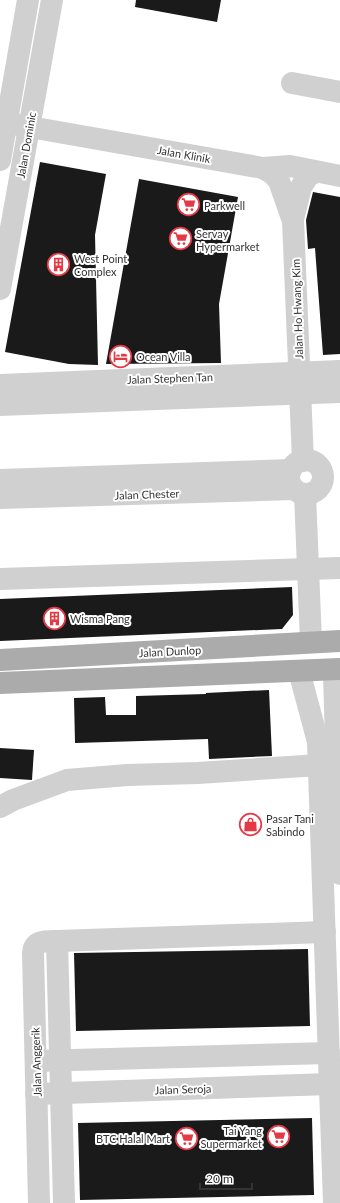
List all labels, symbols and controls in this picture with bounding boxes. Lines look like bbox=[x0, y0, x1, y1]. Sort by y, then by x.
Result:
street label: Jalan Dominic bbox=[14, 111, 38, 179]
street label: Jalan Klinik bbox=[156, 143, 212, 165]
supermarket icon: Parkwell bbox=[175, 192, 201, 218]
place label: Parkwell bbox=[204, 199, 245, 212]
supermarket icon: Servay Hypermarket bbox=[167, 226, 193, 252]
place label: Servay Hypermarket bbox=[196, 227, 259, 253]
building icon: West Point Complex bbox=[46, 251, 72, 277]
place label: West Point Complex bbox=[74, 252, 127, 278]
street label: Jalan Ho Hwang Kim bbox=[289, 259, 305, 359]
hotel icon: Ocean Villa bbox=[107, 343, 133, 369]
place label: Ocean Villa bbox=[136, 350, 190, 363]
street label: Jalan Stephen Tan bbox=[127, 370, 213, 386]
street label: Jalan Chester bbox=[114, 486, 180, 502]
building icon: Wisma Pang bbox=[41, 605, 67, 631]
place label: Wisma Pang bbox=[70, 612, 130, 625]
street label: Jalan Dunlop bbox=[138, 643, 202, 659]
shop icon: Pasar Tani Sabindo bbox=[237, 811, 263, 837]
place label: Pasar Tani Sabindo bbox=[266, 812, 314, 838]
street label: Jalan Anggerik bbox=[28, 1027, 44, 1097]
street label: Jalan Seroja bbox=[154, 1082, 212, 1096]
supermarket icon: Tai Yang Supermarket bbox=[265, 1123, 291, 1149]
place label: Tai Yang Supermarket bbox=[201, 1124, 262, 1150]
supermarket icon: BTC Halal Mart bbox=[173, 1125, 199, 1151]
place label: BTC Halal Mart bbox=[96, 1132, 170, 1145]
scale bar bbox=[200, 1165, 252, 1191]
text: 20 m bbox=[206, 1171, 233, 1186]

